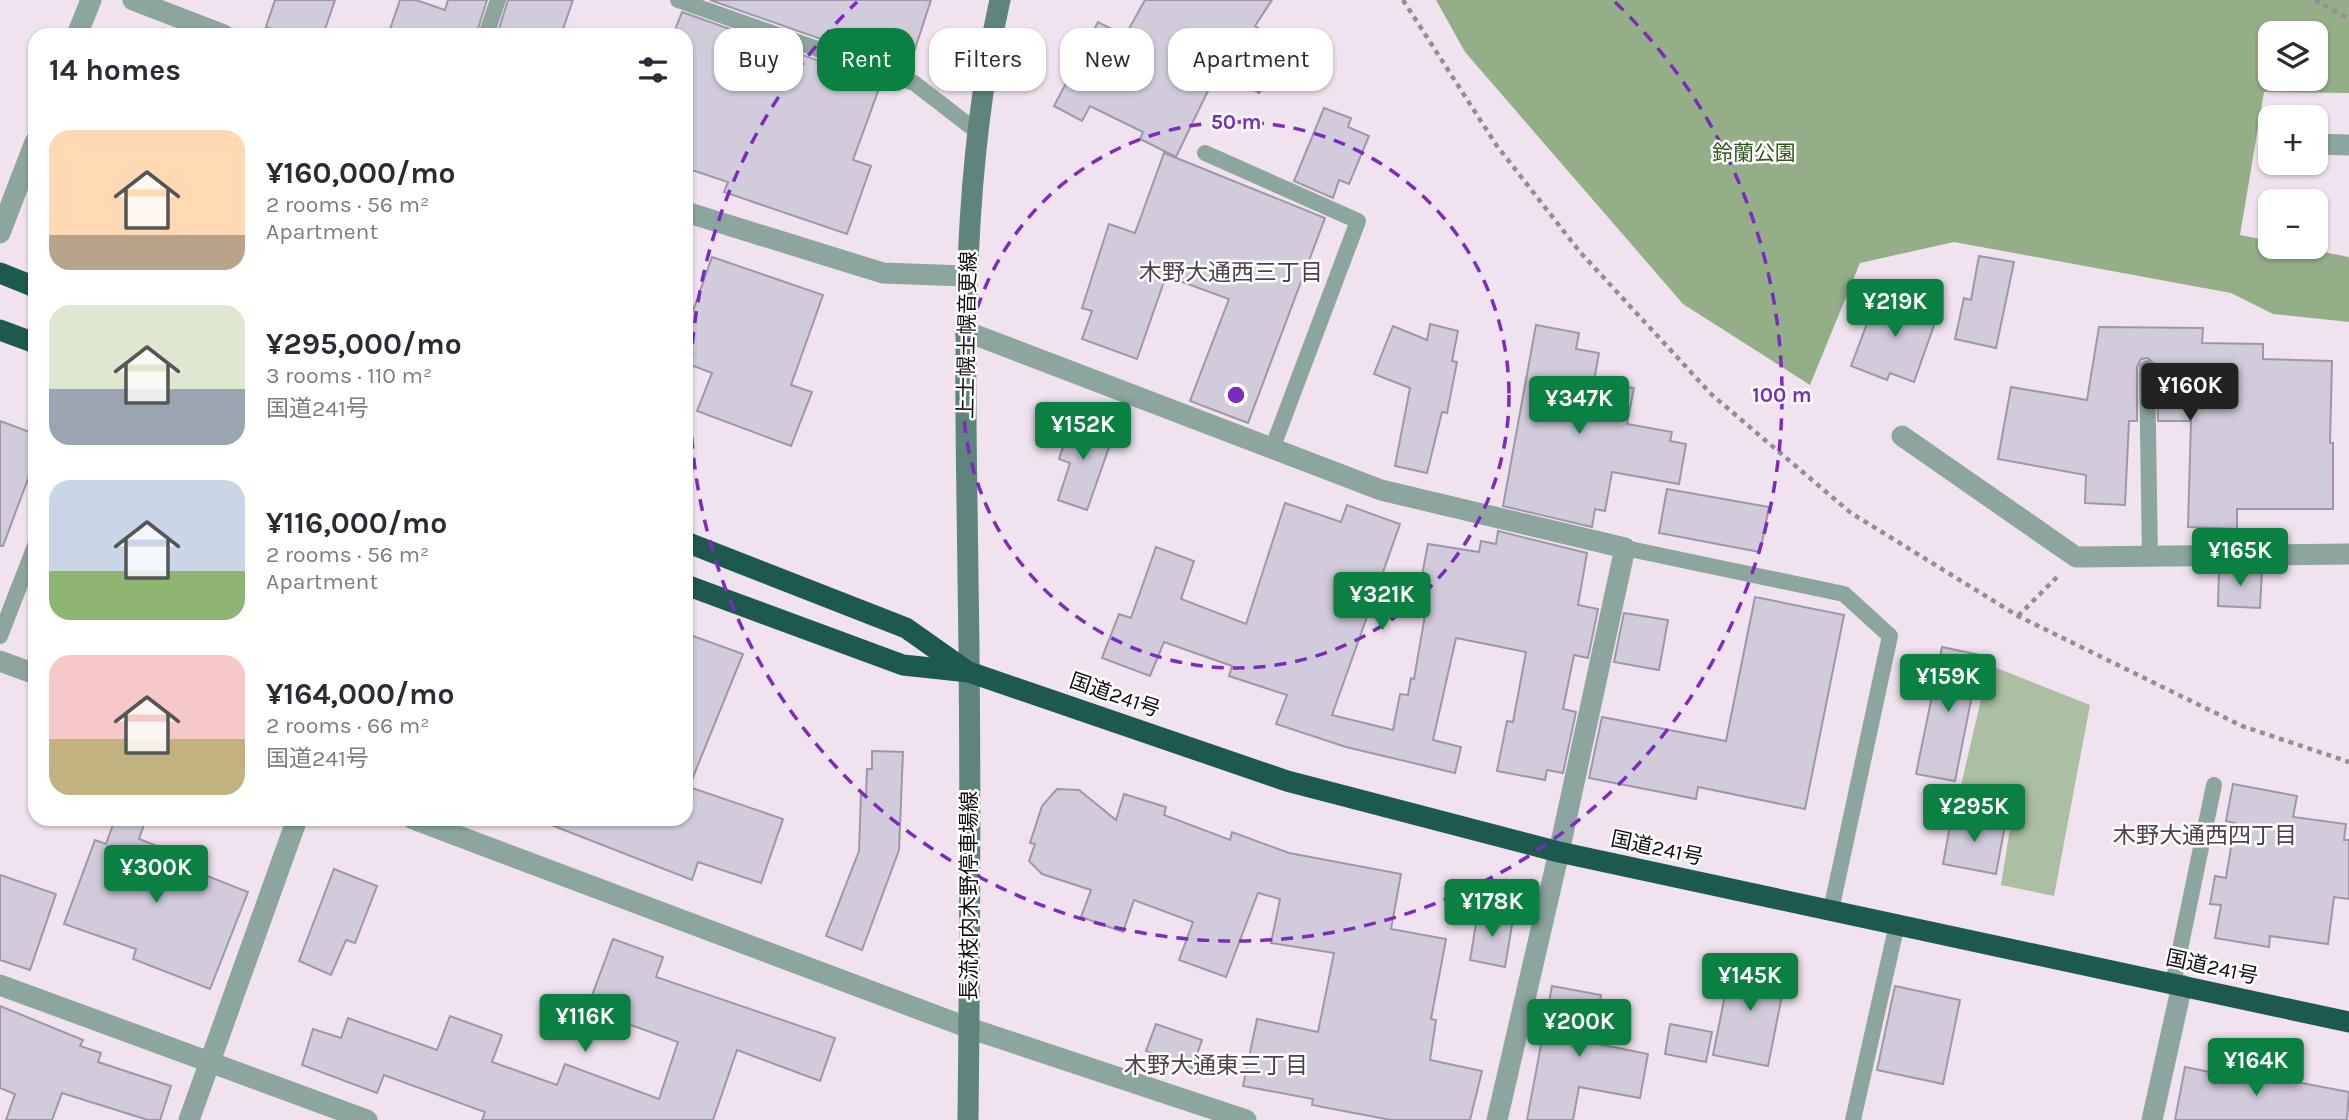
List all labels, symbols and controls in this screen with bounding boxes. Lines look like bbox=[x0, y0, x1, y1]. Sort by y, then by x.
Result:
map controls bbox=[2258, 21, 2328, 259]
button: layers bbox=[2258, 21, 2328, 91]
chip: Buy bbox=[714, 28, 803, 91]
chip: Rent bbox=[817, 28, 915, 91]
chip: Filters bbox=[929, 28, 1046, 91]
chip: New bbox=[1060, 28, 1154, 91]
chip: Apartment bbox=[1168, 28, 1333, 91]
icon: filters bbox=[634, 51, 672, 89]
text: 14 homes bbox=[49, 52, 181, 88]
button: + bbox=[2258, 105, 2328, 175]
text: 50 m bbox=[1211, 110, 1261, 134]
park label: 鈴蘭公園 bbox=[1712, 141, 1796, 165]
text: ¥160,000/mo bbox=[266, 155, 456, 191]
icon: home bbox=[105, 158, 189, 242]
button: − bbox=[2258, 189, 2328, 259]
text: 2 rooms · 56 m² bbox=[266, 191, 429, 218]
text: Apartment bbox=[266, 218, 378, 245]
street label: 上士幌士幌音更線 bbox=[954, 251, 980, 419]
district label: 木野大通西三丁目 bbox=[1139, 259, 1323, 286]
pin: ¥219K bbox=[1846, 280, 1944, 339]
text: ¥219K bbox=[1863, 288, 1927, 315]
text: ¥295,000/mo bbox=[266, 326, 462, 362]
icon: home bbox=[105, 333, 189, 417]
text: 3 rooms · 110 m² bbox=[266, 362, 432, 389]
pin: ¥160K bbox=[2141, 364, 2239, 423]
text: ¥160K bbox=[2157, 372, 2223, 399]
pin: ¥347K bbox=[1530, 376, 1628, 436]
centre of rings bbox=[1224, 383, 1248, 407]
text: 100 m bbox=[1752, 383, 1812, 407]
text: ¥347K bbox=[1545, 385, 1613, 412]
text: 国道241号 bbox=[266, 395, 369, 422]
pin: ¥152K bbox=[1034, 402, 1132, 462]
text: ¥152K bbox=[1051, 411, 1115, 438]
text: ¥116,000/mo bbox=[266, 505, 447, 541]
icon: home bbox=[105, 508, 189, 592]
pin: ¥165K bbox=[2191, 528, 2289, 588]
text: ¥165K bbox=[2208, 537, 2272, 564]
text: 2 rooms · 56 m² bbox=[266, 541, 429, 568]
text: Apartment bbox=[266, 568, 378, 595]
pin: ¥321K bbox=[1333, 572, 1431, 632]
text: ¥321K bbox=[1350, 581, 1414, 608]
pin: ¥159K bbox=[1899, 654, 1997, 714]
text: ¥159K bbox=[1916, 663, 1980, 690]
street label: 国道241号 bbox=[1067, 668, 1163, 722]
text: ¥164,000/mo bbox=[266, 676, 454, 712]
icon: home bbox=[105, 683, 189, 767]
text: 2 rooms · 66 m² bbox=[266, 712, 429, 739]
text: 国道241号 bbox=[266, 745, 369, 772]
pin: ¥295K bbox=[1925, 784, 2023, 844]
street label: 長流枝内木野停車場線 bbox=[957, 791, 981, 1001]
text: ¥295K bbox=[1939, 793, 2009, 820]
district label: 木野大通西四丁目 bbox=[2113, 822, 2297, 849]
street label: 国道241号 bbox=[1609, 827, 1705, 869]
pin: ¥300K bbox=[107, 846, 205, 905]
text: ¥300K bbox=[120, 854, 192, 881]
pin: ¥178K bbox=[1443, 880, 1541, 939]
text: ¥178K bbox=[1460, 888, 1524, 915]
street label: 国道241号 bbox=[2164, 946, 2260, 988]
pin: ¥145K bbox=[1701, 954, 1799, 1013]
text: ¥145K bbox=[1718, 962, 1782, 989]
pin: ¥116K bbox=[536, 995, 634, 1054]
pin: ¥200K bbox=[1530, 1000, 1628, 1059]
text: ¥116K bbox=[556, 1003, 614, 1030]
text: ¥200K bbox=[1543, 1008, 1615, 1035]
pin: ¥164K bbox=[2207, 1038, 2305, 1098]
text: ¥164K bbox=[2224, 1047, 2288, 1074]
district label: 木野大通東三丁目 bbox=[1124, 1052, 1308, 1079]

